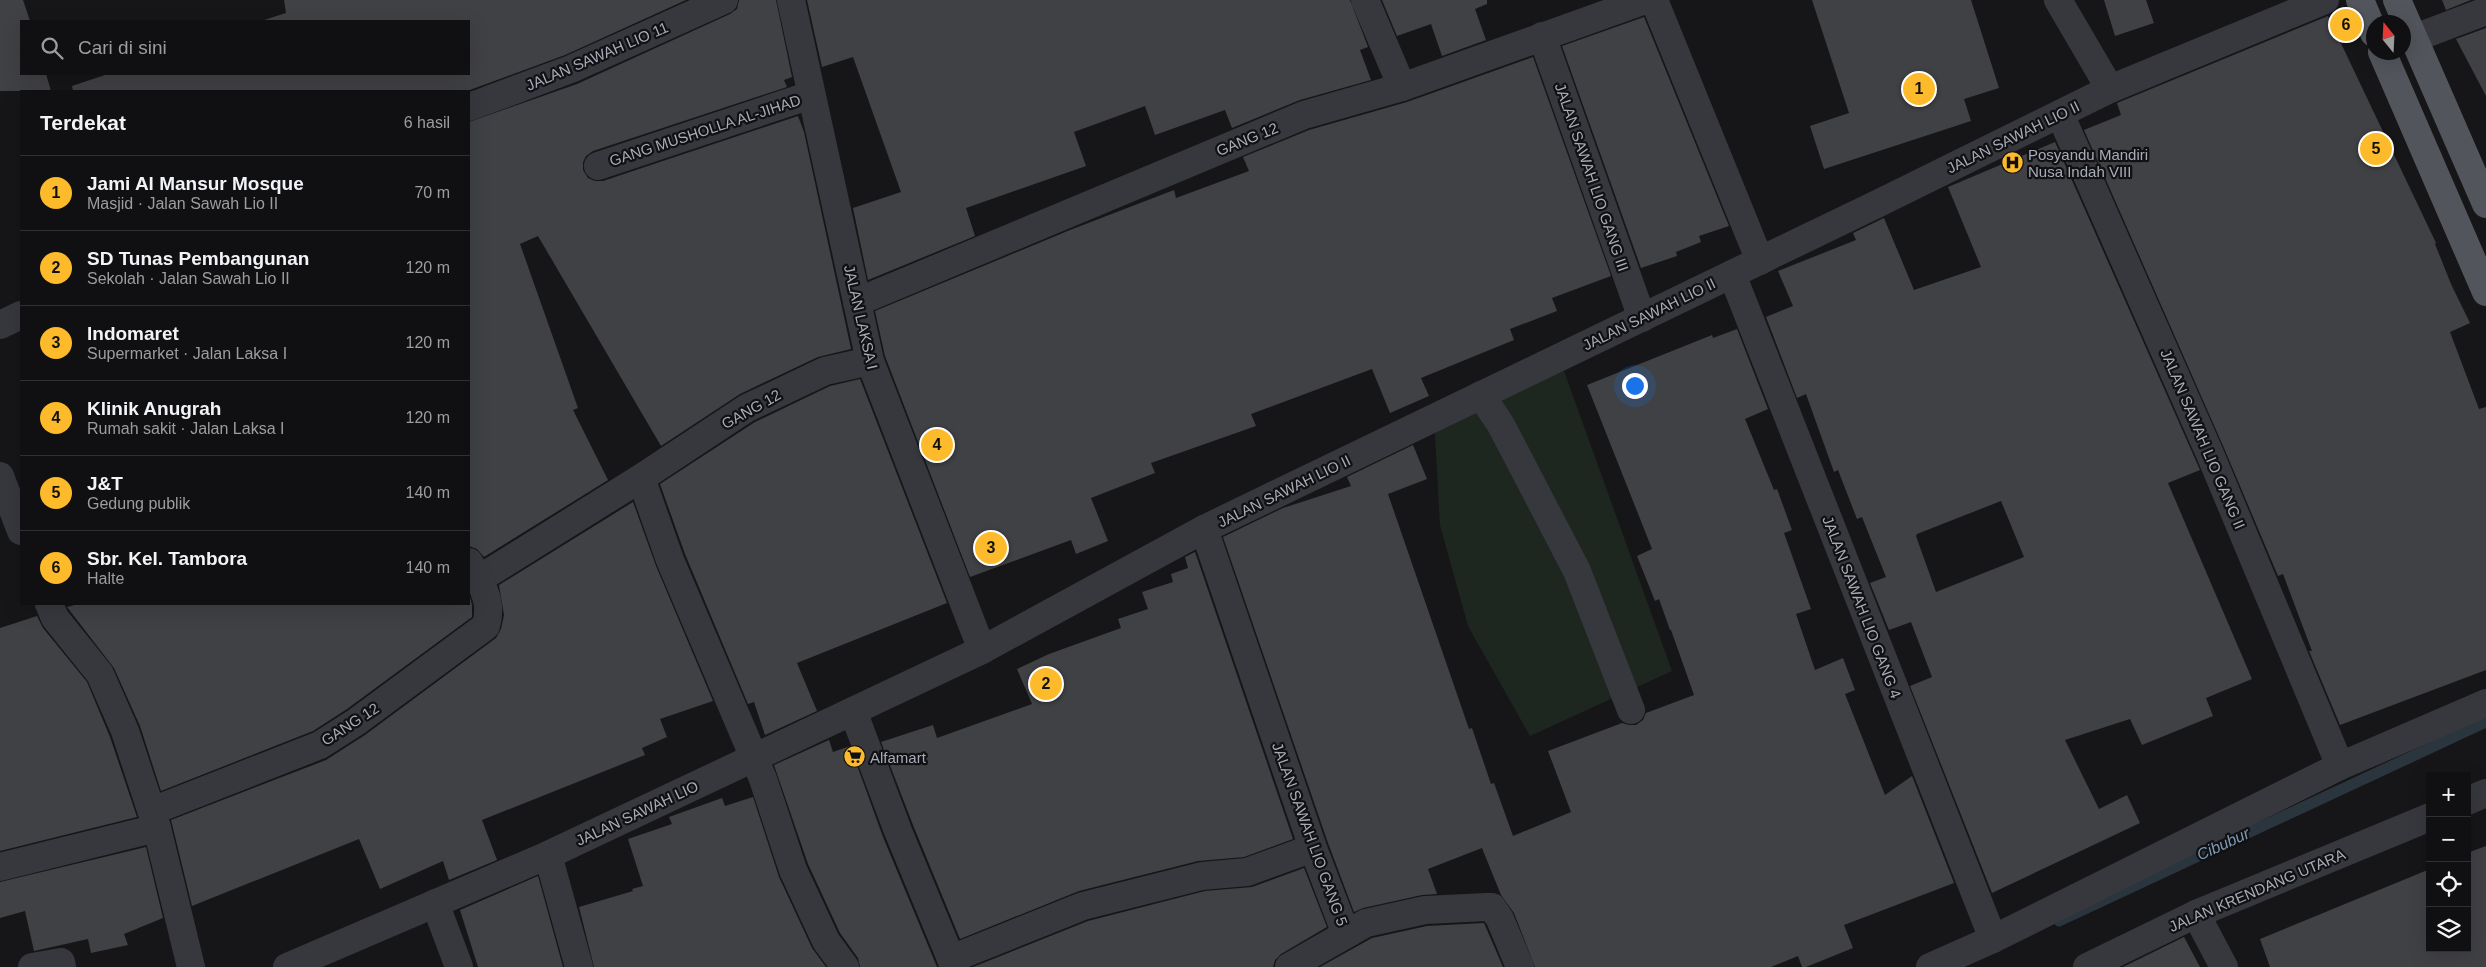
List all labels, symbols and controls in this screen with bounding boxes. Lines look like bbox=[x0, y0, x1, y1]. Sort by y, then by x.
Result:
pin: 6 bbox=[2330, 6, 2362, 44]
north arrow bbox=[2366, 15, 2411, 60]
street label: JALAN SAWAH LIO 11 bbox=[523, 18, 671, 94]
search box bbox=[20, 20, 470, 75]
icon: search bbox=[38, 34, 66, 62]
text: Cari di sini bbox=[78, 37, 167, 58]
pin: 1 bbox=[1903, 70, 1935, 108]
street label: JALAN SAWAH LIO GANG III bbox=[1552, 81, 1632, 273]
street label: GANG MUSHOLLA AL-JIHAD bbox=[607, 91, 803, 169]
street label: JALAN SAWAH LIO II bbox=[1944, 97, 2082, 177]
text: Terdekat bbox=[40, 111, 126, 134]
text: 6 hasil bbox=[404, 114, 450, 131]
street label: GANG 12 bbox=[1214, 119, 1280, 159]
pin: 5 bbox=[2360, 130, 2392, 168]
place label: Posyandu Mandiri Nusa Indah VIII bbox=[2028, 146, 2148, 180]
hospital icon: Posyandu Mandiri Nusa Indah VIII bbox=[2000, 151, 2024, 175]
text: Jami Al Mansur Mosque bbox=[87, 173, 304, 194]
text: 1 bbox=[52, 184, 60, 201]
text: 70 m bbox=[414, 184, 450, 201]
text: Masjid · Jalan Sawah Lio II bbox=[87, 195, 278, 212]
text: SD Tunas Pembangunan bbox=[87, 248, 309, 269]
text: 2 bbox=[52, 259, 60, 276]
text: 120 m bbox=[406, 259, 450, 276]
street label: JALAN LAKSA I bbox=[841, 263, 881, 371]
text: Sekolah · Jalan Sawah Lio II bbox=[87, 270, 290, 287]
street label: JALAN SAWAH LIO II bbox=[1580, 274, 1718, 354]
text: Indomaret bbox=[87, 323, 179, 344]
text: 3 bbox=[52, 334, 60, 351]
text: 120 m bbox=[406, 334, 450, 351]
text: Supermarket · Jalan Laksa I bbox=[87, 345, 287, 362]
street label: JALAN SAWAH LIO GANG II bbox=[2157, 346, 2249, 532]
your location bbox=[1622, 373, 1648, 399]
street label: GANG 12 bbox=[718, 386, 784, 432]
text: Klinik Anugrah bbox=[87, 398, 221, 419]
text: 4 bbox=[52, 409, 60, 426]
text: 120 m bbox=[406, 409, 450, 426]
text: Rumah sakit · Jalan Laksa I bbox=[87, 420, 284, 437]
pin: 4 bbox=[921, 426, 953, 464]
street label: JALAN SAWAH LIO II bbox=[1215, 451, 1353, 531]
text: J&T bbox=[87, 473, 123, 494]
text: 5 bbox=[52, 484, 60, 501]
text: 140 m bbox=[406, 484, 450, 501]
text: Gedung publik bbox=[87, 495, 190, 512]
street label: JALAN SAWAH LIO GANG 4 bbox=[1819, 513, 1905, 701]
pin: 3 bbox=[975, 529, 1007, 567]
text: Sbr. Kel. Tambora bbox=[87, 548, 247, 569]
text: 6 bbox=[52, 559, 60, 576]
text: 140 m bbox=[406, 559, 450, 576]
text: Halte bbox=[87, 570, 124, 587]
pin: 2 bbox=[1030, 665, 1062, 703]
street label: GANG 12 bbox=[318, 699, 382, 749]
street label: JALAN SAWAH LIO GANG 5 bbox=[1269, 740, 1351, 928]
supermarket icon: Alfamart bbox=[842, 745, 866, 769]
place label: Alfamart bbox=[870, 749, 927, 766]
map controls bbox=[2426, 772, 2471, 952]
button: + bbox=[2426, 772, 2471, 817]
street label: JALAN SAWAH LIO bbox=[573, 777, 701, 849]
button: − bbox=[2426, 817, 2471, 862]
water label: Cibubur bbox=[2194, 824, 2253, 864]
street label: JALAN KRENDANG UTARA bbox=[2166, 845, 2348, 935]
button: locate bbox=[2426, 862, 2471, 907]
button: layers bbox=[2426, 907, 2471, 952]

